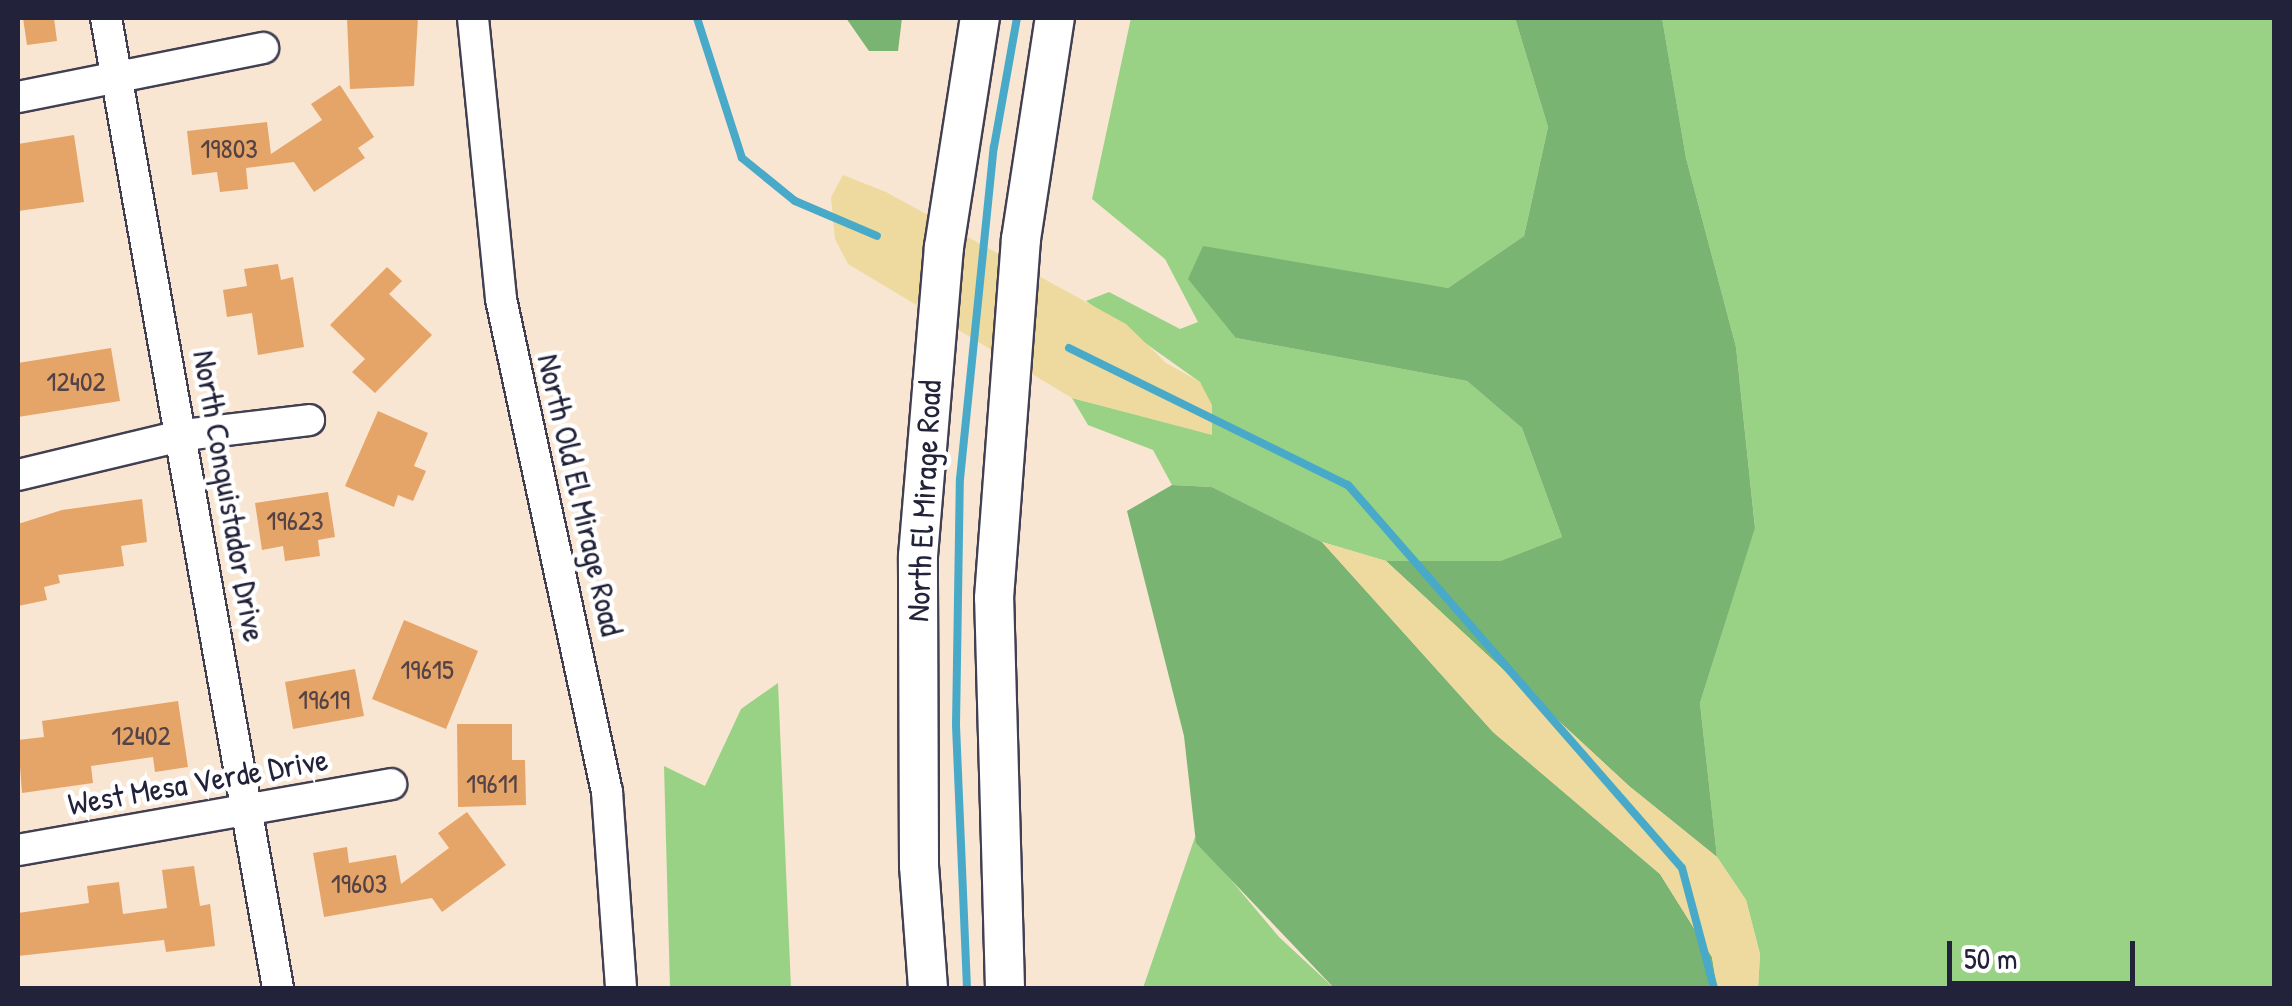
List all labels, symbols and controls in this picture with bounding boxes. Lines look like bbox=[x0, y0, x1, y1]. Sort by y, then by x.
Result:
house number: 19803 bbox=[200, 131, 258, 165]
street label: North Conquistador Drive bbox=[184, 347, 274, 645]
street label: North Old El Mirage Road bbox=[529, 350, 631, 640]
house number: 12402 bbox=[46, 364, 106, 398]
street label: North El Mirage Road bbox=[898, 379, 950, 623]
house number: 19623 bbox=[266, 503, 324, 537]
house number: 19615 bbox=[400, 652, 454, 686]
house number: 19619 bbox=[298, 682, 350, 716]
house number: 12402 bbox=[111, 718, 171, 752]
street label: West Mesa Verde Drive bbox=[65, 740, 331, 824]
house number: 19611 bbox=[466, 766, 518, 800]
house number: 19603 bbox=[331, 866, 387, 900]
scale bar bbox=[1952, 921, 2140, 983]
text: 50 m bbox=[1964, 938, 2017, 978]

